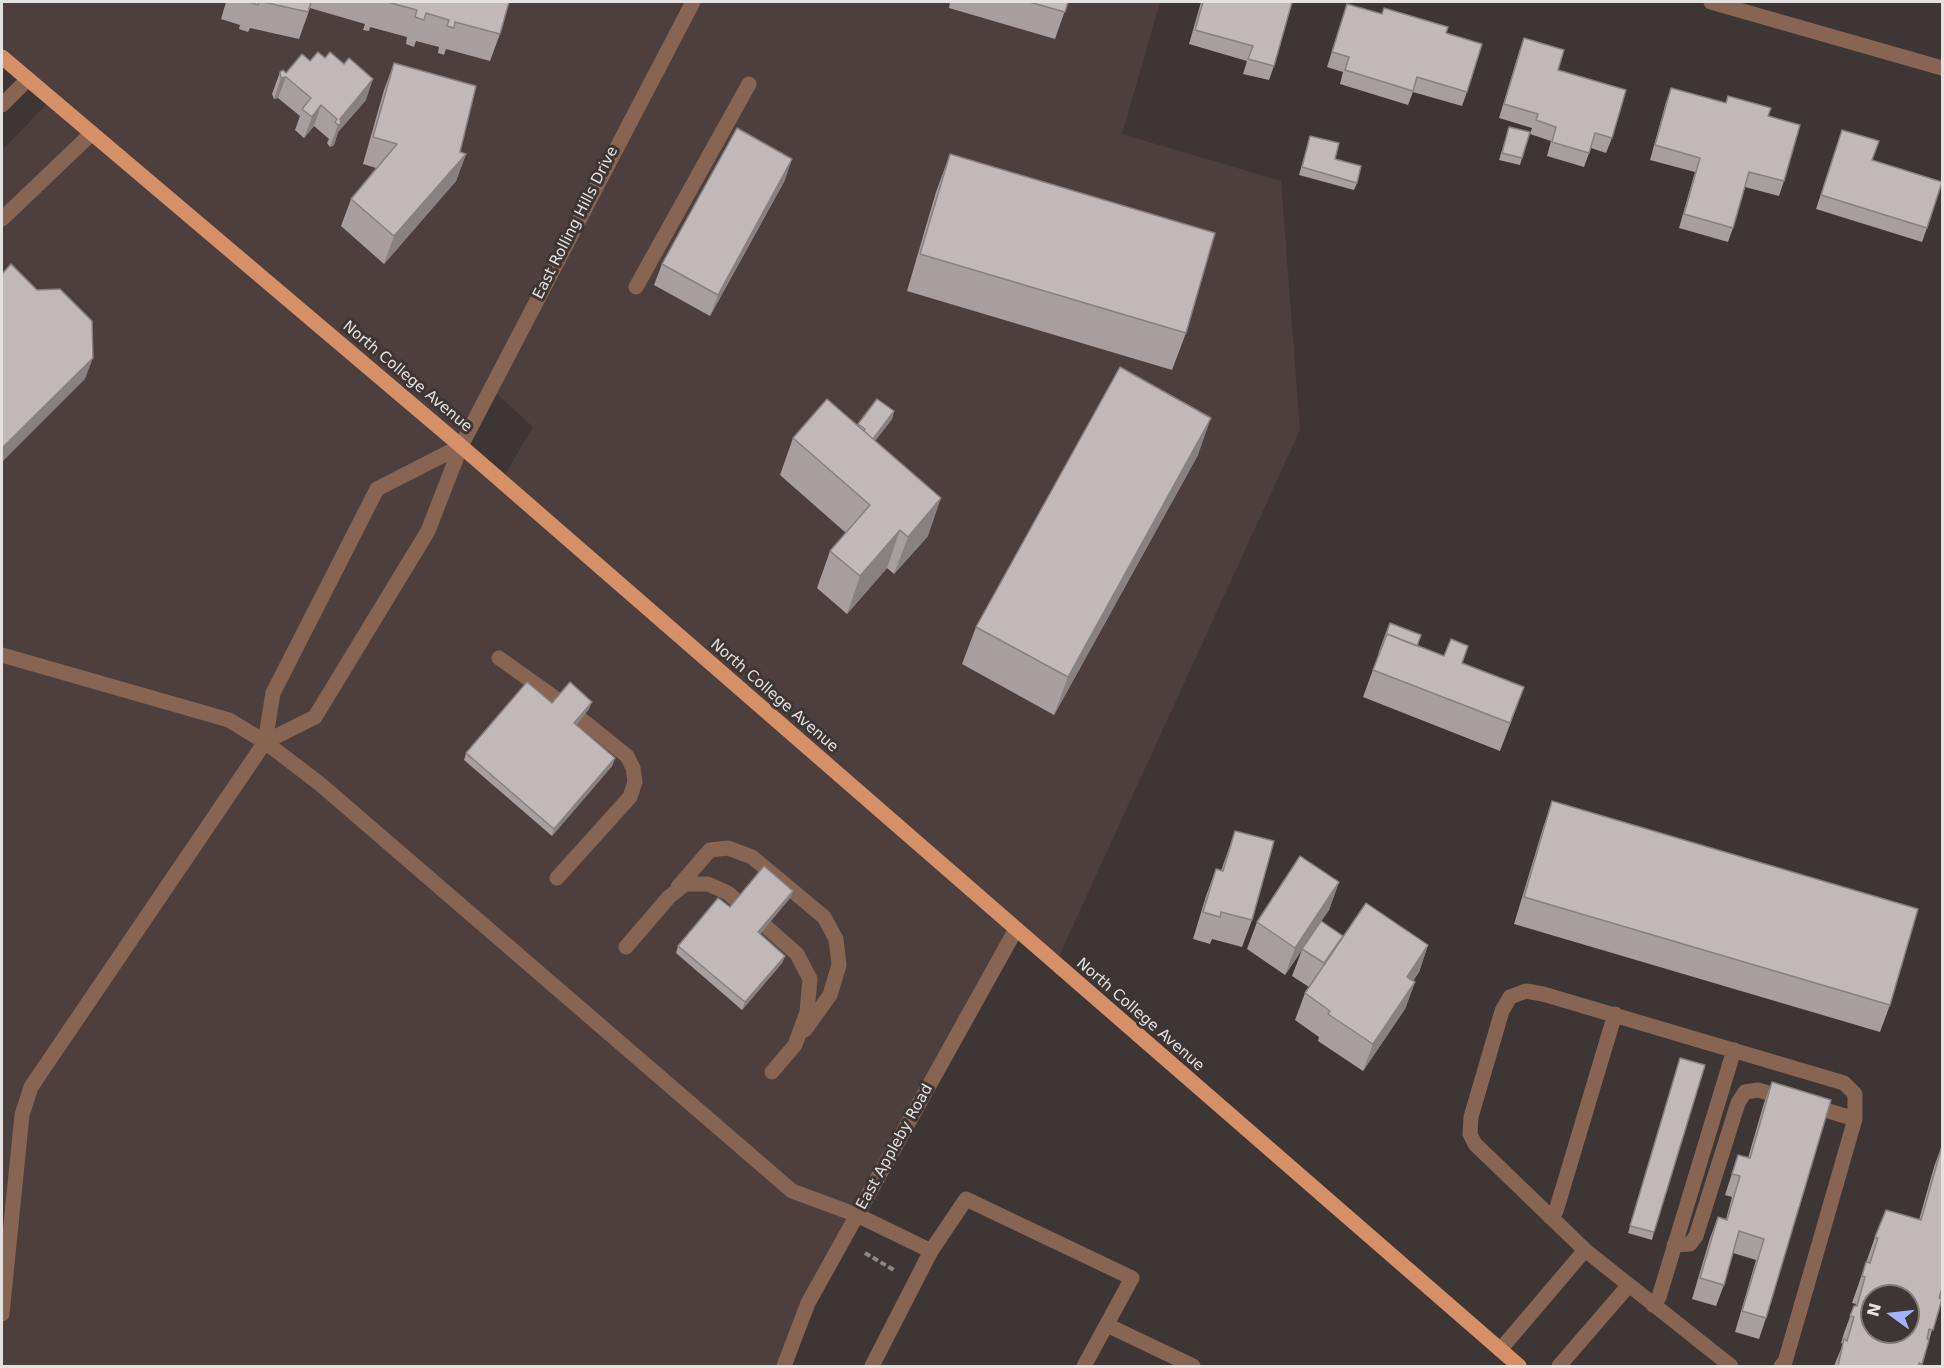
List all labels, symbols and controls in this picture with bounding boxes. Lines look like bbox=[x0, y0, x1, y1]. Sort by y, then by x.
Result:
street label: East Rolling Hills Drive bbox=[530, 144, 622, 302]
street label: North College Avenue bbox=[339, 318, 475, 436]
street label: North College Avenue bbox=[707, 636, 841, 756]
street label: North College Avenue bbox=[1073, 955, 1207, 1075]
street label: East Appleby Road bbox=[853, 1081, 937, 1213]
north arrow bbox=[1860, 1284, 1920, 1344]
text: N bbox=[1863, 1301, 1885, 1319]

